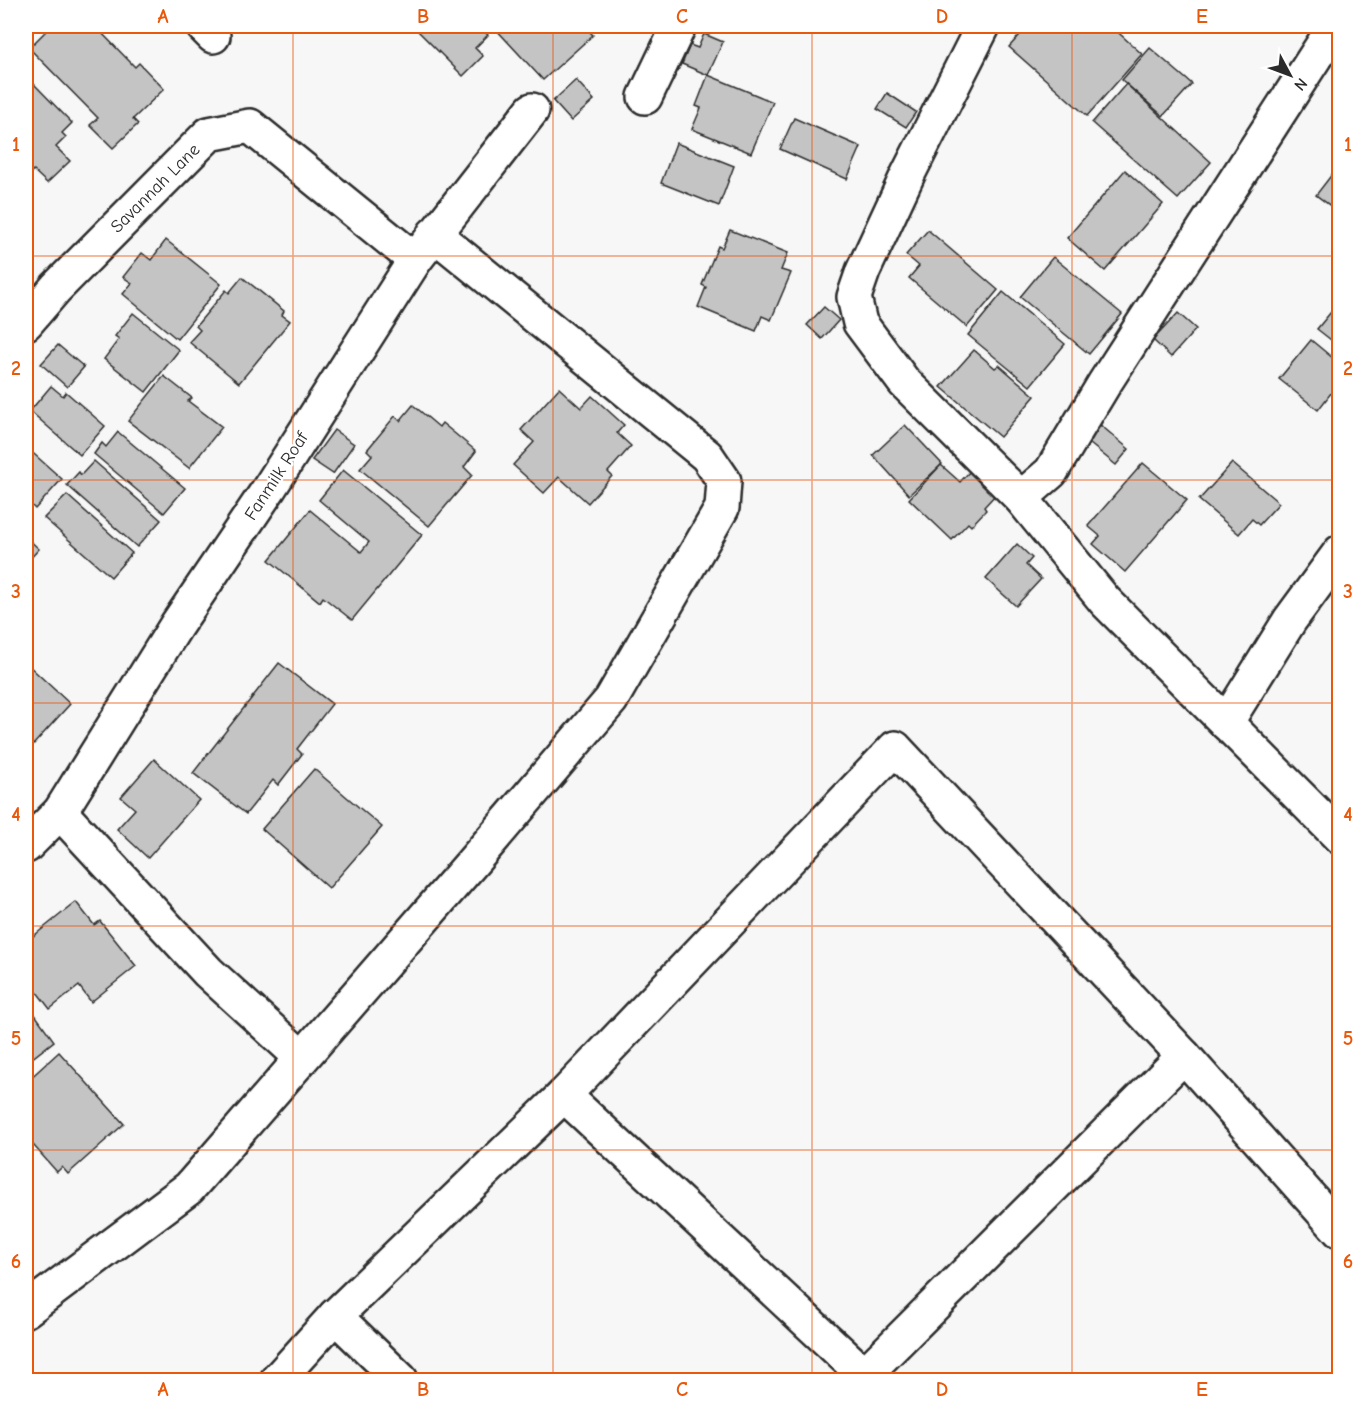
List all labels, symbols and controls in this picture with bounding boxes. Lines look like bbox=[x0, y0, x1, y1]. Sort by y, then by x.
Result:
text: A bbox=[157, 5, 169, 28]
text: B bbox=[417, 5, 429, 28]
text: C bbox=[676, 5, 688, 28]
text: D bbox=[936, 5, 948, 28]
text: E bbox=[1196, 5, 1208, 28]
north arrow bbox=[1260, 45, 1320, 105]
text: N bbox=[1290, 74, 1311, 94]
text: 1 bbox=[12, 133, 20, 156]
text: 1 bbox=[1344, 133, 1352, 156]
street label: Savannah Lane bbox=[106, 139, 204, 237]
text: 2 bbox=[11, 357, 21, 380]
text: 2 bbox=[1343, 357, 1353, 380]
street label: Fanmilk Roaf bbox=[240, 428, 313, 524]
text: 3 bbox=[11, 580, 21, 603]
text: 3 bbox=[1343, 580, 1353, 603]
text: 4 bbox=[11, 803, 21, 826]
text: 4 bbox=[1343, 803, 1353, 826]
text: 5 bbox=[11, 1027, 21, 1050]
text: 5 bbox=[1343, 1027, 1353, 1050]
text: 6 bbox=[11, 1250, 21, 1273]
text: 6 bbox=[1343, 1250, 1353, 1273]
text: A bbox=[157, 1378, 169, 1401]
text: B bbox=[417, 1378, 429, 1401]
text: C bbox=[676, 1378, 688, 1401]
text: D bbox=[936, 1378, 948, 1401]
text: E bbox=[1196, 1378, 1208, 1401]

